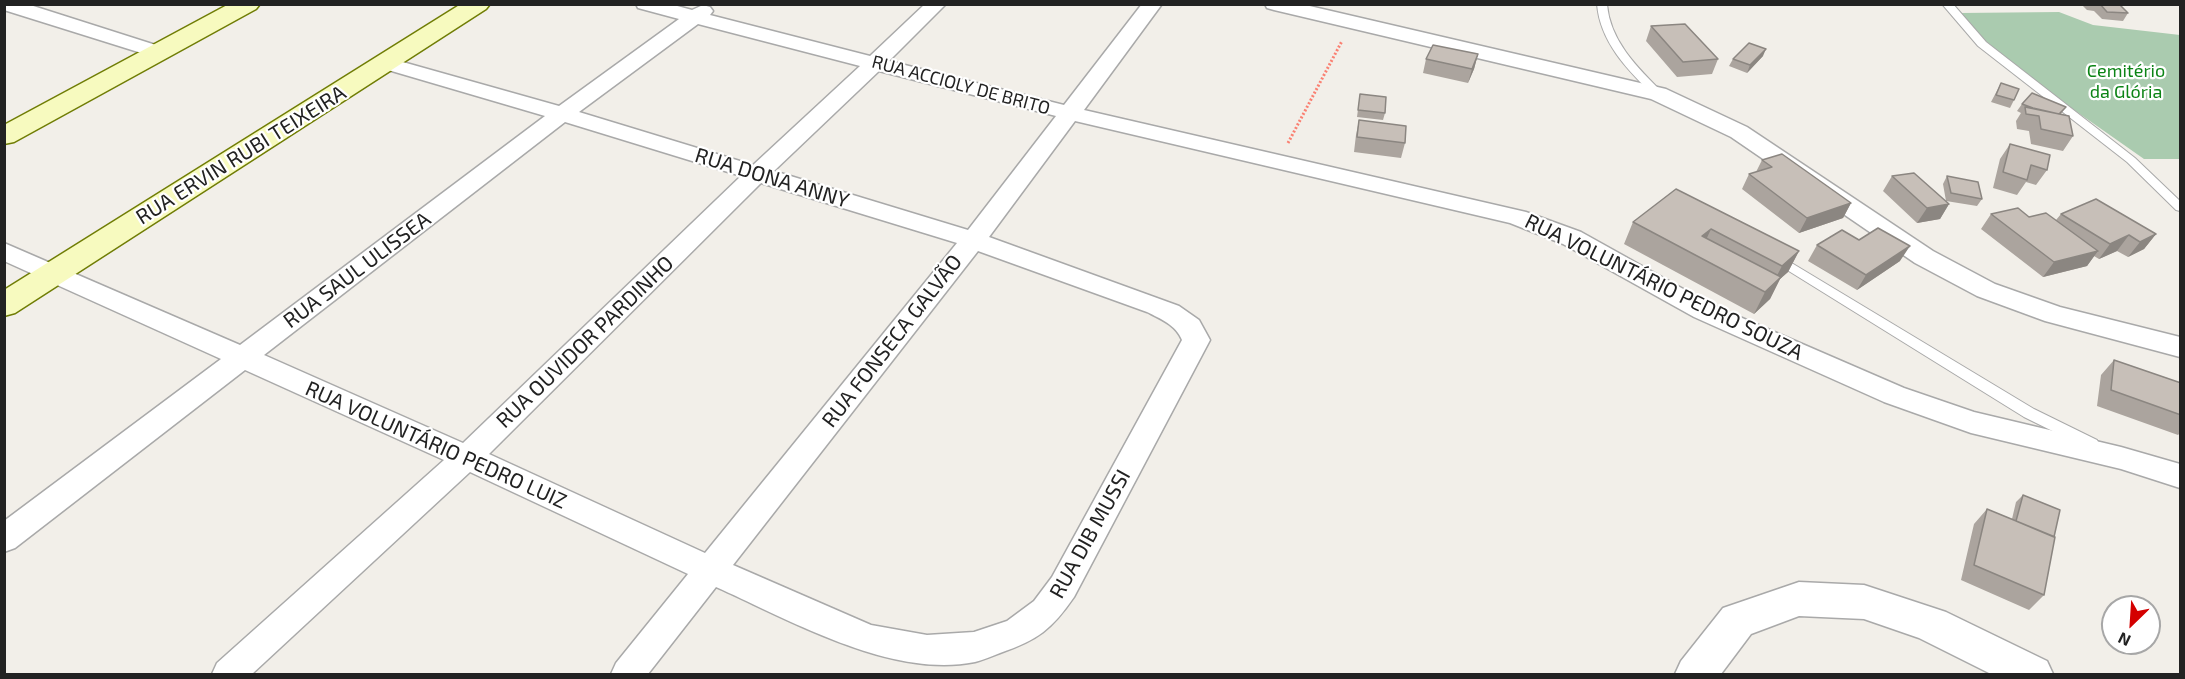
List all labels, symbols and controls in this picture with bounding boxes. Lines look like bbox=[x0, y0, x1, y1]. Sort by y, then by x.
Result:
street label: RUA ACCIOLY DE BRITO bbox=[870, 51, 1052, 119]
park label: Cemitério da Glória bbox=[2087, 60, 2165, 103]
street label: RUA ERVIN RUBI TEIXEIRA bbox=[131, 80, 351, 230]
street label: RUA DONA ANNY bbox=[692, 143, 852, 213]
street label: RUA SAUL ULISSEA bbox=[279, 207, 435, 333]
street label: RUA VOLUNTÁRIO PEDRO SOUZA bbox=[1521, 209, 1807, 365]
street label: RUA FONSECA GALVÃO bbox=[817, 250, 967, 432]
street label: RUA OUVIDOR PARDINHO bbox=[491, 251, 679, 433]
street label: RUA VOLUNTÁRIO PEDRO LUIZ bbox=[301, 376, 571, 514]
street label: RUA DIB MUSSI bbox=[1044, 465, 1136, 603]
north arrow bbox=[2101, 595, 2161, 655]
text: N bbox=[2115, 629, 2133, 651]

